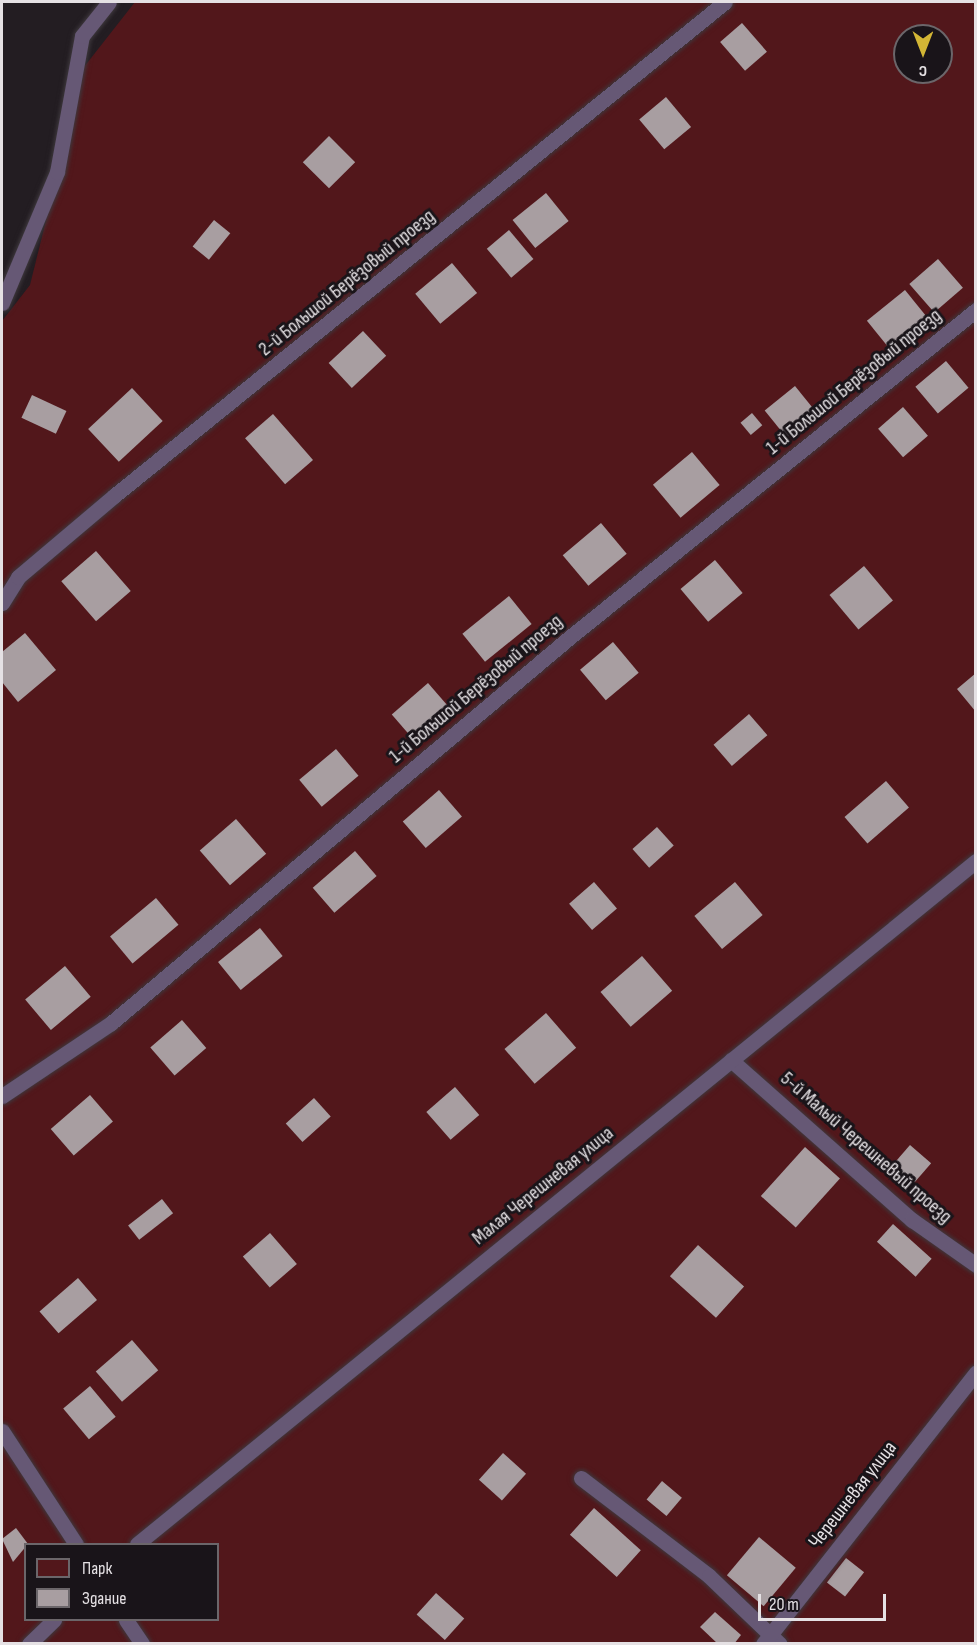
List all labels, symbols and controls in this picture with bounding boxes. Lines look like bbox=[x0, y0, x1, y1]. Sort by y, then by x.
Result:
north arrow bbox=[893, 24, 953, 84]
text: С bbox=[919, 61, 927, 80]
street label: 2-й Большой Берёзовый проезд bbox=[254, 204, 440, 362]
street label: 1-й Большой Берёзовый проезд bbox=[762, 304, 946, 460]
street label: 1-й Большой Берёзовый проезд bbox=[385, 610, 567, 768]
street label: 5-й Малый Черешневый проезд bbox=[775, 1067, 957, 1229]
street label: Малая Черешневая улица bbox=[468, 1122, 618, 1250]
street label: Черешневая улица bbox=[804, 1437, 902, 1553]
legend bbox=[24, 1543, 219, 1621]
text: Парк bbox=[82, 1558, 112, 1579]
scale bar bbox=[761, 1582, 888, 1620]
text: Здание bbox=[82, 1588, 127, 1609]
text: 20 m bbox=[769, 1594, 799, 1615]

